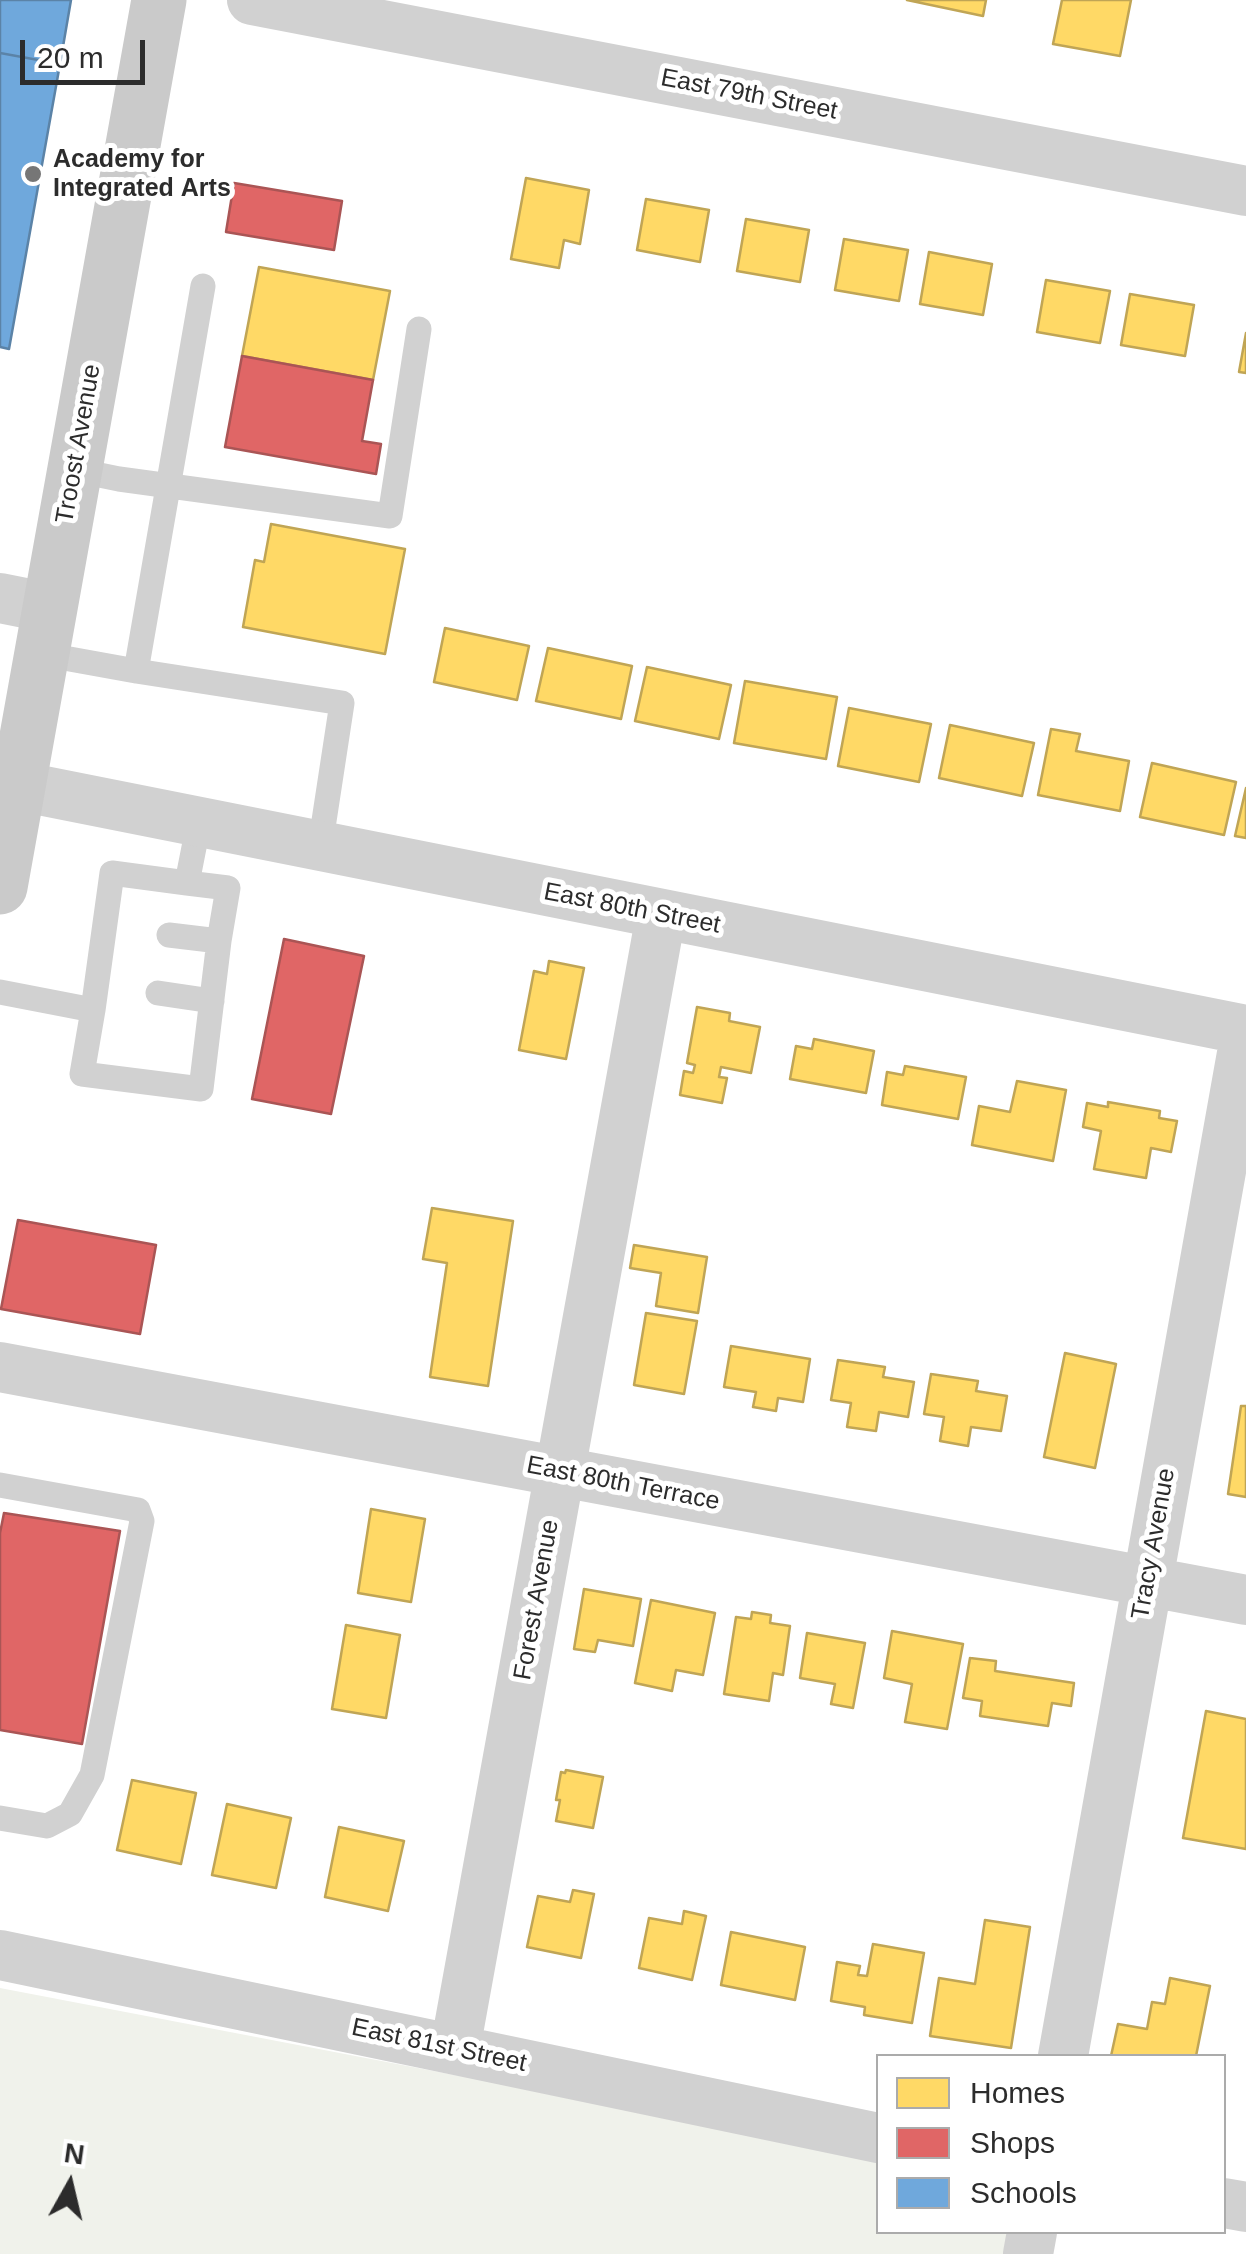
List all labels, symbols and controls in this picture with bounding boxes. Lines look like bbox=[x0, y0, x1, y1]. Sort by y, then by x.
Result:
scale bar bbox=[25, 20, 150, 82]
text: 20 m bbox=[37, 41, 104, 74]
street label: East 79th Street bbox=[658, 63, 840, 127]
place label: Academy for Integrated Arts bbox=[53, 145, 231, 204]
marker: Academy for Integrated Arts bbox=[22, 163, 44, 185]
street label: Troost Avenue bbox=[50, 362, 108, 526]
street label: East 80th Street bbox=[541, 877, 723, 941]
street label: East 80th Terrace bbox=[524, 1451, 722, 1517]
street label: Tracy Avenue bbox=[1126, 1466, 1182, 1622]
street label: Forest Avenue bbox=[508, 1518, 566, 1682]
street label: East 81st Street bbox=[349, 2013, 529, 2079]
legend bbox=[876, 2054, 1226, 2234]
text: Homes bbox=[970, 2076, 1065, 2109]
text: Shops bbox=[970, 2126, 1055, 2159]
north arrow bbox=[20, 2134, 120, 2234]
text: N bbox=[62, 2137, 86, 2171]
text: Schools bbox=[970, 2176, 1077, 2209]

